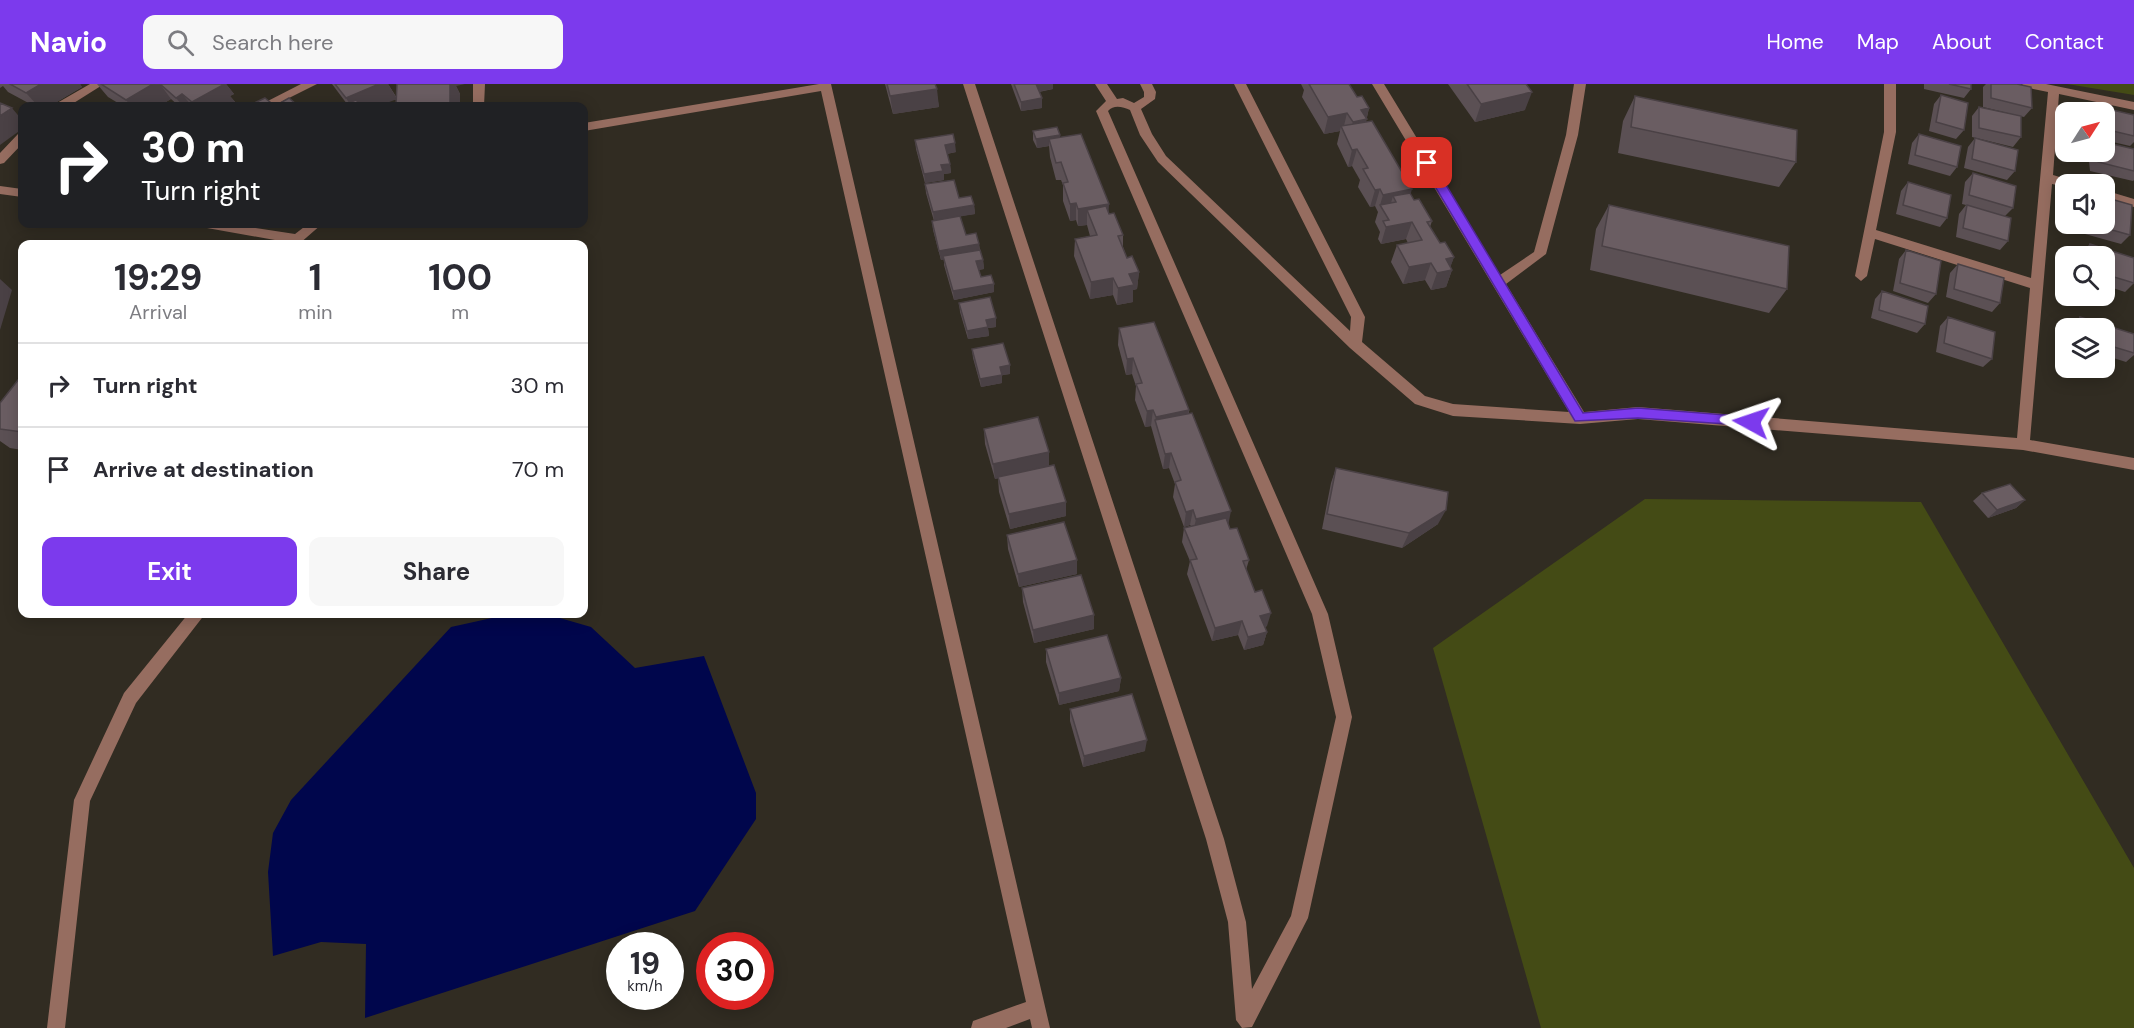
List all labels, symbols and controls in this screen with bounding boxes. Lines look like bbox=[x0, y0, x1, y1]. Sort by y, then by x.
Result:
search box bbox=[143, 15, 563, 69]
text: Navio bbox=[30, 24, 107, 61]
icon: search bbox=[164, 26, 197, 59]
text: Search here bbox=[212, 28, 333, 57]
text: Home bbox=[1766, 28, 1824, 56]
text: Map bbox=[1857, 28, 1899, 56]
text: About bbox=[1932, 28, 1992, 56]
text: Contact bbox=[2025, 28, 2104, 56]
north arrow bbox=[2055, 102, 2115, 162]
map controls bbox=[2055, 102, 2115, 378]
text: 30 m bbox=[141, 120, 245, 175]
icon: right bbox=[42, 126, 120, 204]
pin bbox=[1401, 137, 1452, 188]
icon: arrive bbox=[1410, 146, 1443, 179]
text: Turn right bbox=[141, 173, 261, 208]
button: sound bbox=[2055, 174, 2115, 234]
button: search bbox=[2055, 246, 2115, 306]
text: 19:29 bbox=[114, 254, 202, 301]
text: 1 bbox=[309, 254, 322, 301]
text: 100 bbox=[428, 254, 492, 301]
text: Arrival bbox=[129, 299, 187, 325]
text: min bbox=[298, 299, 332, 325]
text: m bbox=[451, 299, 469, 325]
button: layers bbox=[2055, 318, 2115, 378]
icon: right bbox=[42, 369, 75, 402]
text: Turn right bbox=[93, 371, 198, 400]
text: 30 m bbox=[510, 371, 564, 400]
position arrow bbox=[1719, 390, 1783, 454]
icon: arrive bbox=[42, 453, 75, 486]
text: Arrive at destination bbox=[93, 455, 314, 484]
text: 70 m bbox=[512, 455, 564, 484]
button: Exit bbox=[42, 537, 297, 606]
button: Share bbox=[309, 537, 564, 606]
speed limit sign: 30 bbox=[696, 932, 774, 1010]
text: 19 bbox=[630, 944, 660, 983]
text: km/h bbox=[627, 976, 663, 996]

